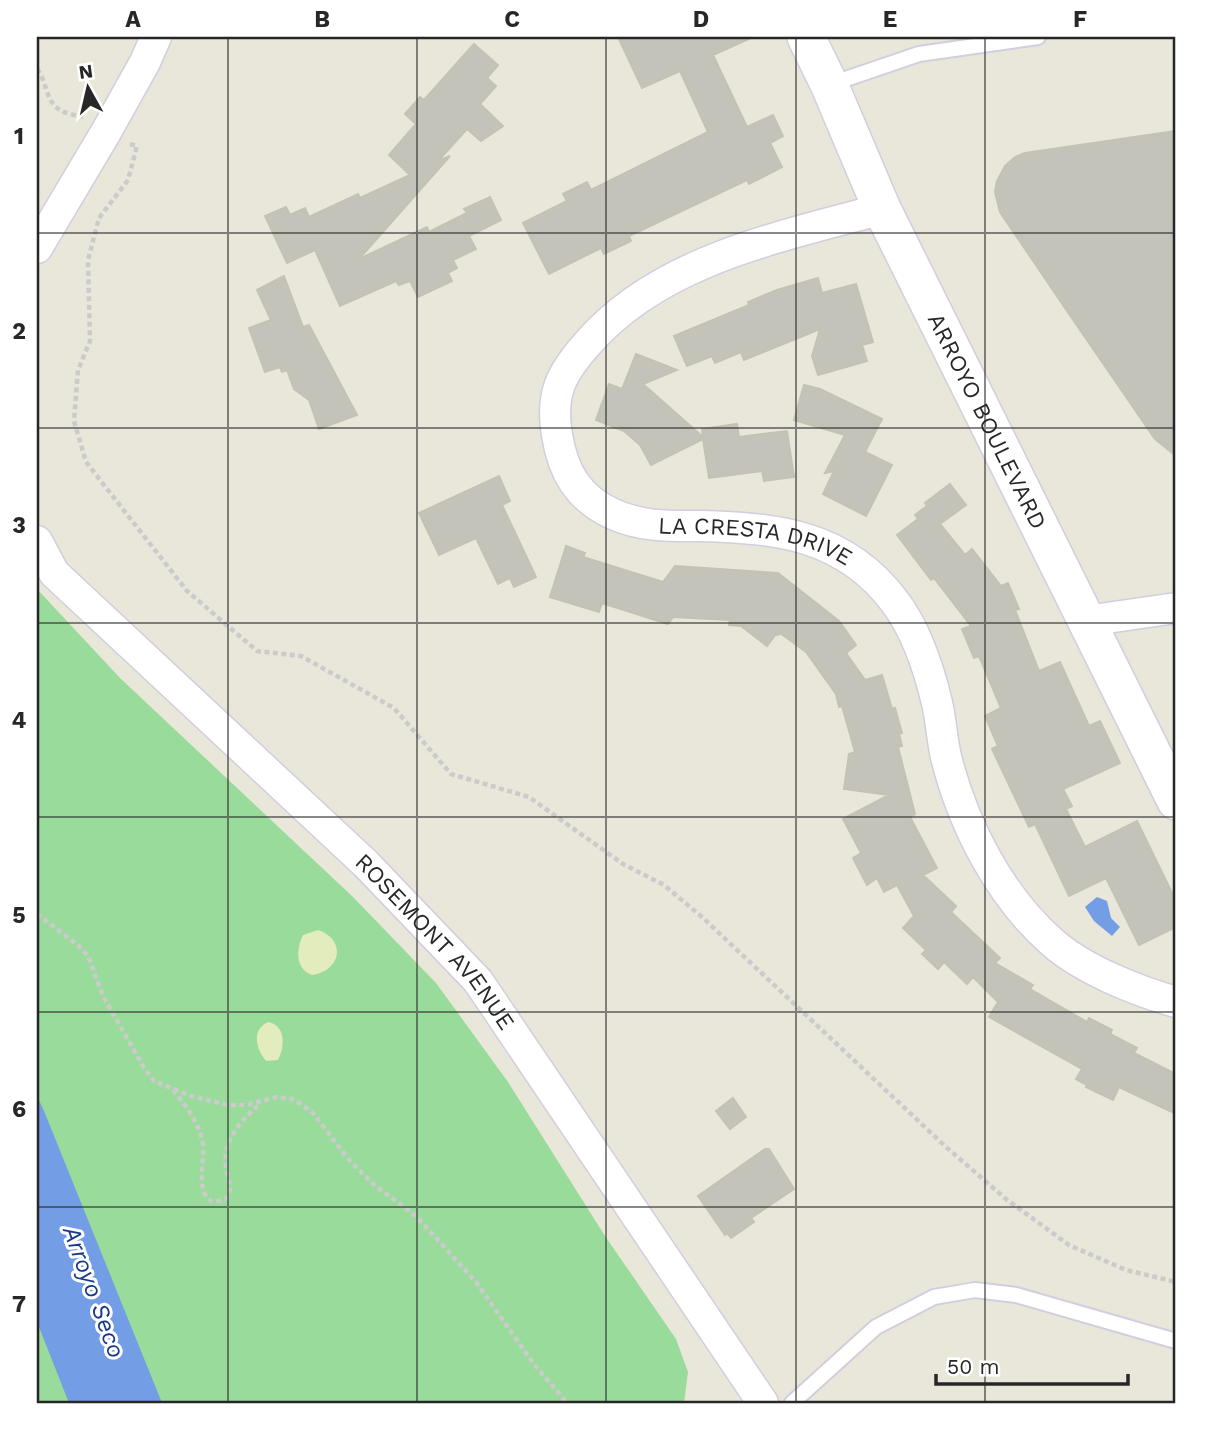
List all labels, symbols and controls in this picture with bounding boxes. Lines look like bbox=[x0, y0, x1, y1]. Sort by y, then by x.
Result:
text: A bbox=[125, 6, 141, 33]
text: B bbox=[314, 6, 330, 33]
text: C bbox=[504, 6, 520, 33]
text: D bbox=[693, 6, 709, 33]
text: E bbox=[883, 6, 897, 33]
text: F bbox=[1073, 6, 1087, 33]
north arrow bbox=[52, 52, 122, 122]
text: N bbox=[77, 59, 94, 84]
text: 1 bbox=[14, 123, 24, 150]
street label: ARROYO BOULEVARD bbox=[922, 309, 1052, 534]
text: 2 bbox=[12, 318, 26, 345]
text: 3 bbox=[12, 512, 26, 539]
street label: LA CRESTA DRIVE bbox=[657, 512, 857, 571]
text: 4 bbox=[12, 707, 27, 734]
street label: ROSEMONT AVENUE bbox=[350, 848, 520, 1035]
text: 5 bbox=[12, 902, 26, 929]
text: 6 bbox=[12, 1096, 26, 1123]
water label: Arroyo Seco bbox=[57, 1221, 131, 1362]
text: 7 bbox=[12, 1291, 26, 1318]
scale bar bbox=[936, 1342, 1129, 1386]
text: 50 m bbox=[947, 1354, 999, 1379]

